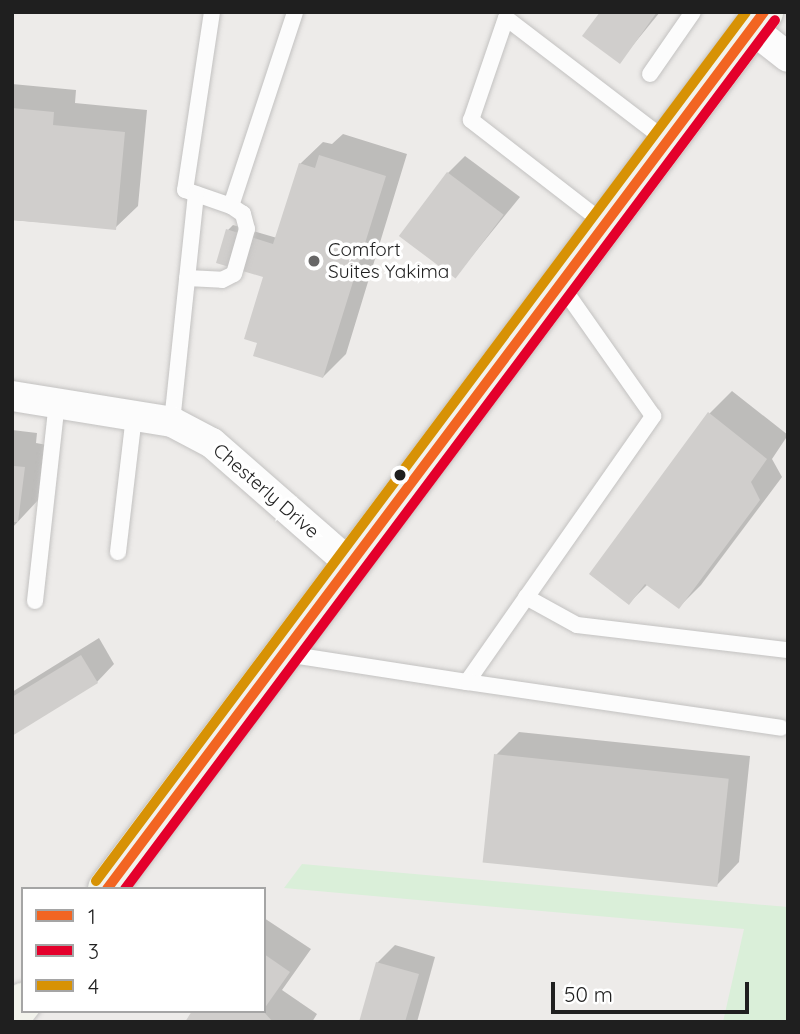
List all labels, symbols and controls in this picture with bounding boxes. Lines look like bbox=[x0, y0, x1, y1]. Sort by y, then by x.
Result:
place label: Comfort Suites Yakima bbox=[328, 239, 449, 283]
marker: Comfort Suites Yakima bbox=[306, 253, 322, 269]
street label: Chesterly Drive bbox=[208, 439, 324, 543]
unlabelled marker bbox=[393, 468, 407, 482]
legend bbox=[21, 887, 266, 1013]
text: 1 bbox=[88, 903, 96, 929]
text: 3 bbox=[88, 938, 99, 964]
scale bar bbox=[555, 968, 753, 1012]
text: 4 bbox=[88, 973, 99, 999]
text: 50 m bbox=[564, 981, 613, 1007]

